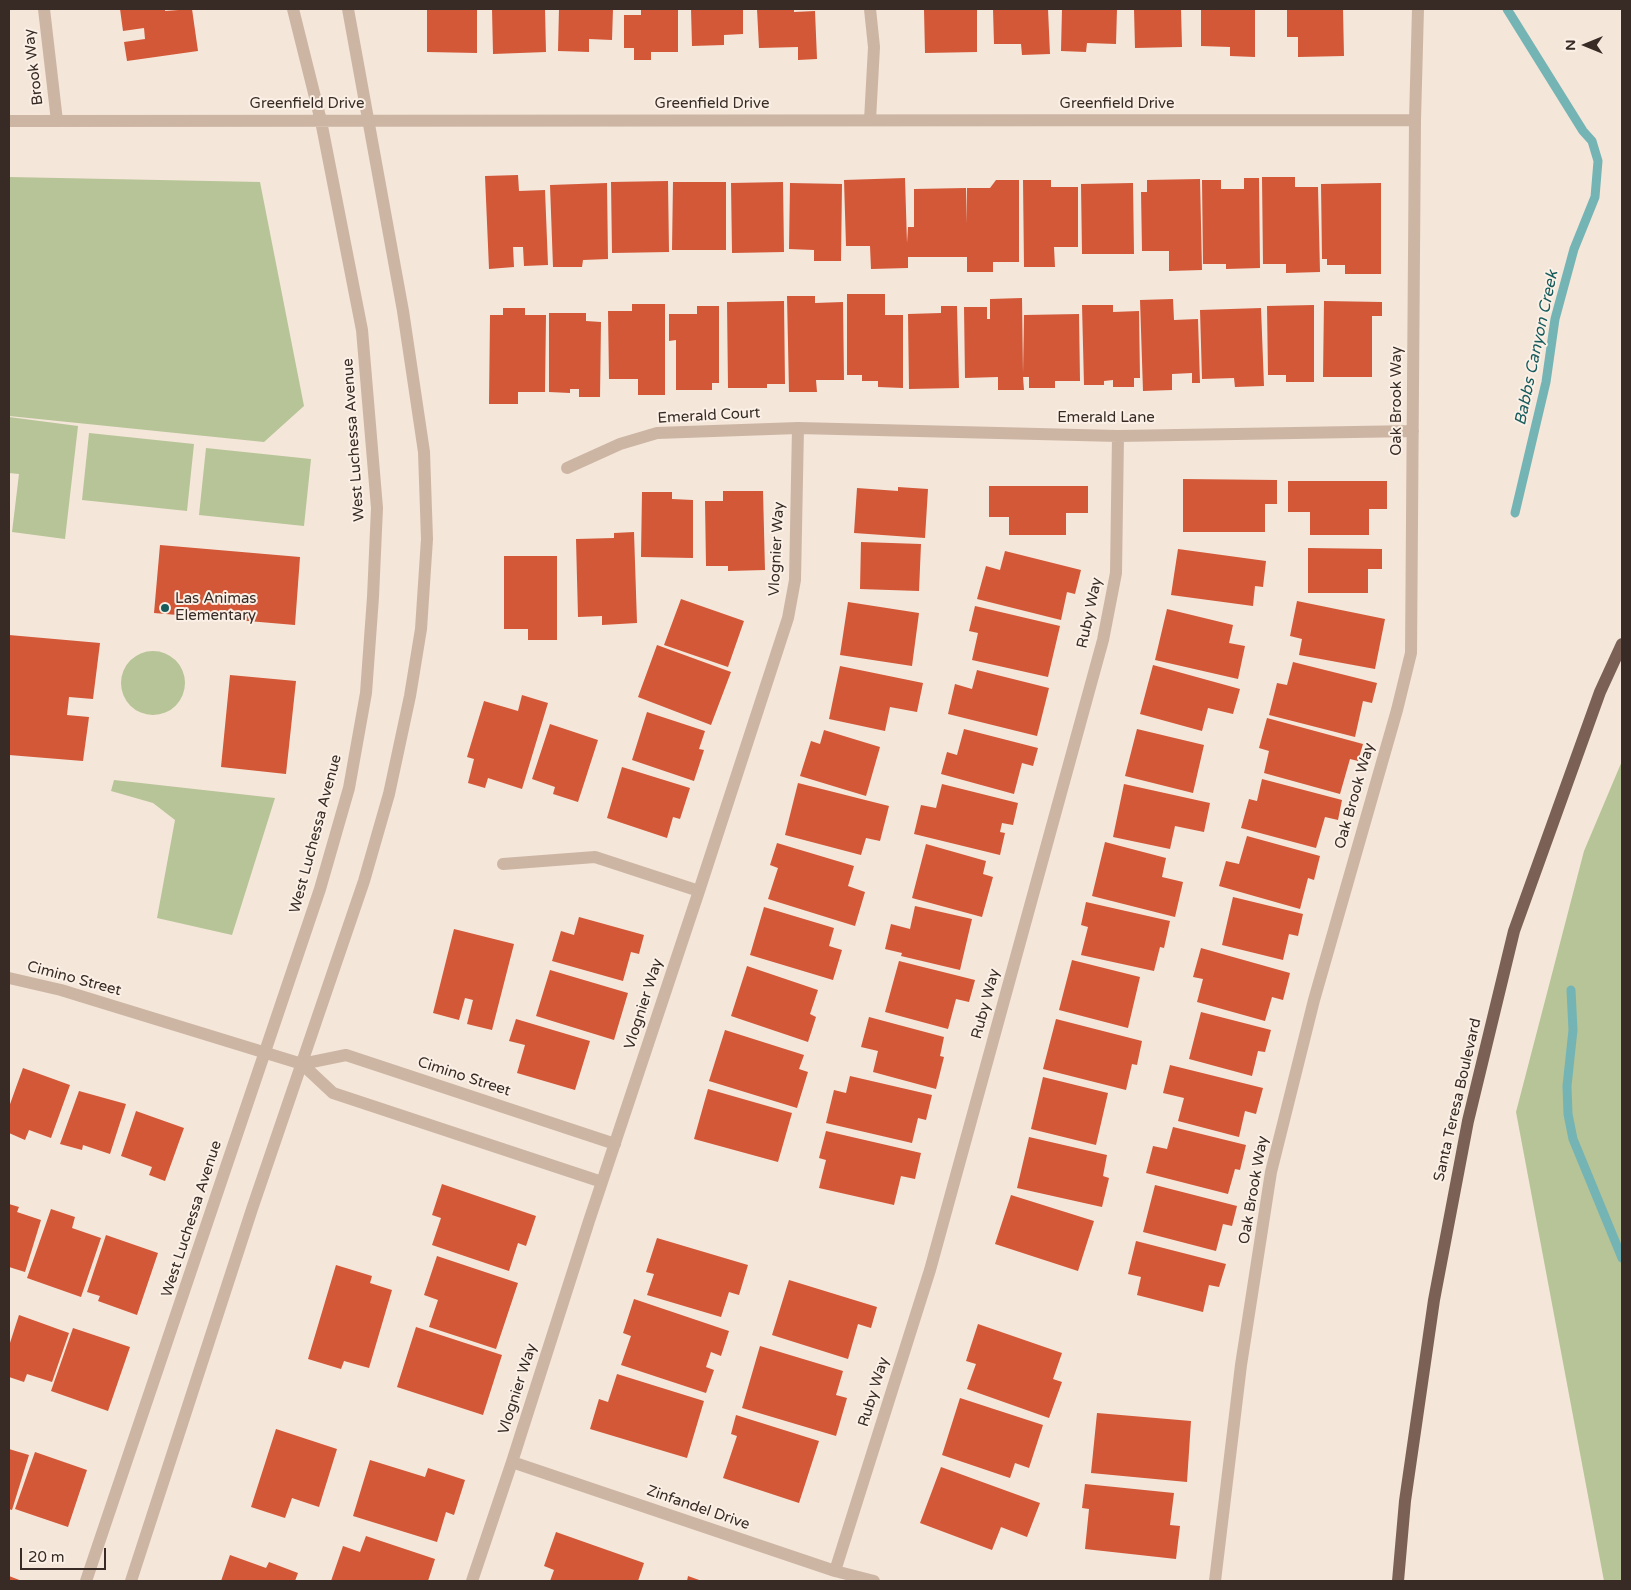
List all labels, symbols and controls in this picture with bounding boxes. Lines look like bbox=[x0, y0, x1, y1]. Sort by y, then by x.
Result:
north arrow bbox=[1561, 20, 1611, 70]
street label: Brook Way bbox=[20, 28, 48, 106]
text: N bbox=[1562, 39, 1579, 51]
street label: Greenfield Drive bbox=[250, 95, 364, 113]
street label: Greenfield Drive bbox=[655, 95, 769, 113]
street label: Greenfield Drive bbox=[1060, 95, 1174, 113]
water label: Babbs Canyon Creek bbox=[1511, 269, 1563, 427]
street label: Oak Brook Way bbox=[1388, 346, 1406, 456]
street label: West Luchessa Avenue bbox=[339, 358, 369, 522]
street label: Emerald Court bbox=[657, 404, 761, 428]
street label: Emerald Lane bbox=[1057, 409, 1155, 427]
street label: Vlognier Way bbox=[766, 501, 788, 597]
street label: Ruby Way bbox=[1074, 576, 1106, 650]
place label: Las Animas Elementary bbox=[175, 590, 257, 625]
marker: Las Animas Elementary bbox=[159, 602, 171, 614]
street label: Oak Brook Way bbox=[1331, 741, 1379, 851]
street label: West Luchessa Avenue bbox=[286, 753, 346, 915]
street label: Vlognier Way bbox=[621, 956, 667, 1052]
street label: Cimino Street bbox=[25, 958, 123, 1000]
street label: Ruby Way bbox=[968, 967, 1004, 1041]
street label: Santa Teresa Boulevard bbox=[1430, 1017, 1486, 1183]
street label: Cimino Street bbox=[415, 1054, 513, 1100]
street label: Oak Brook Way bbox=[1236, 1134, 1272, 1246]
street label: West Luchessa Avenue bbox=[158, 1138, 226, 1300]
street label: Vlognier Way bbox=[495, 1341, 541, 1437]
street label: Ruby Way bbox=[855, 1355, 893, 1429]
street label: Zinfandel Drive bbox=[644, 1482, 752, 1534]
scale bar bbox=[22, 1538, 109, 1570]
text: 20 m bbox=[28, 1548, 65, 1566]

